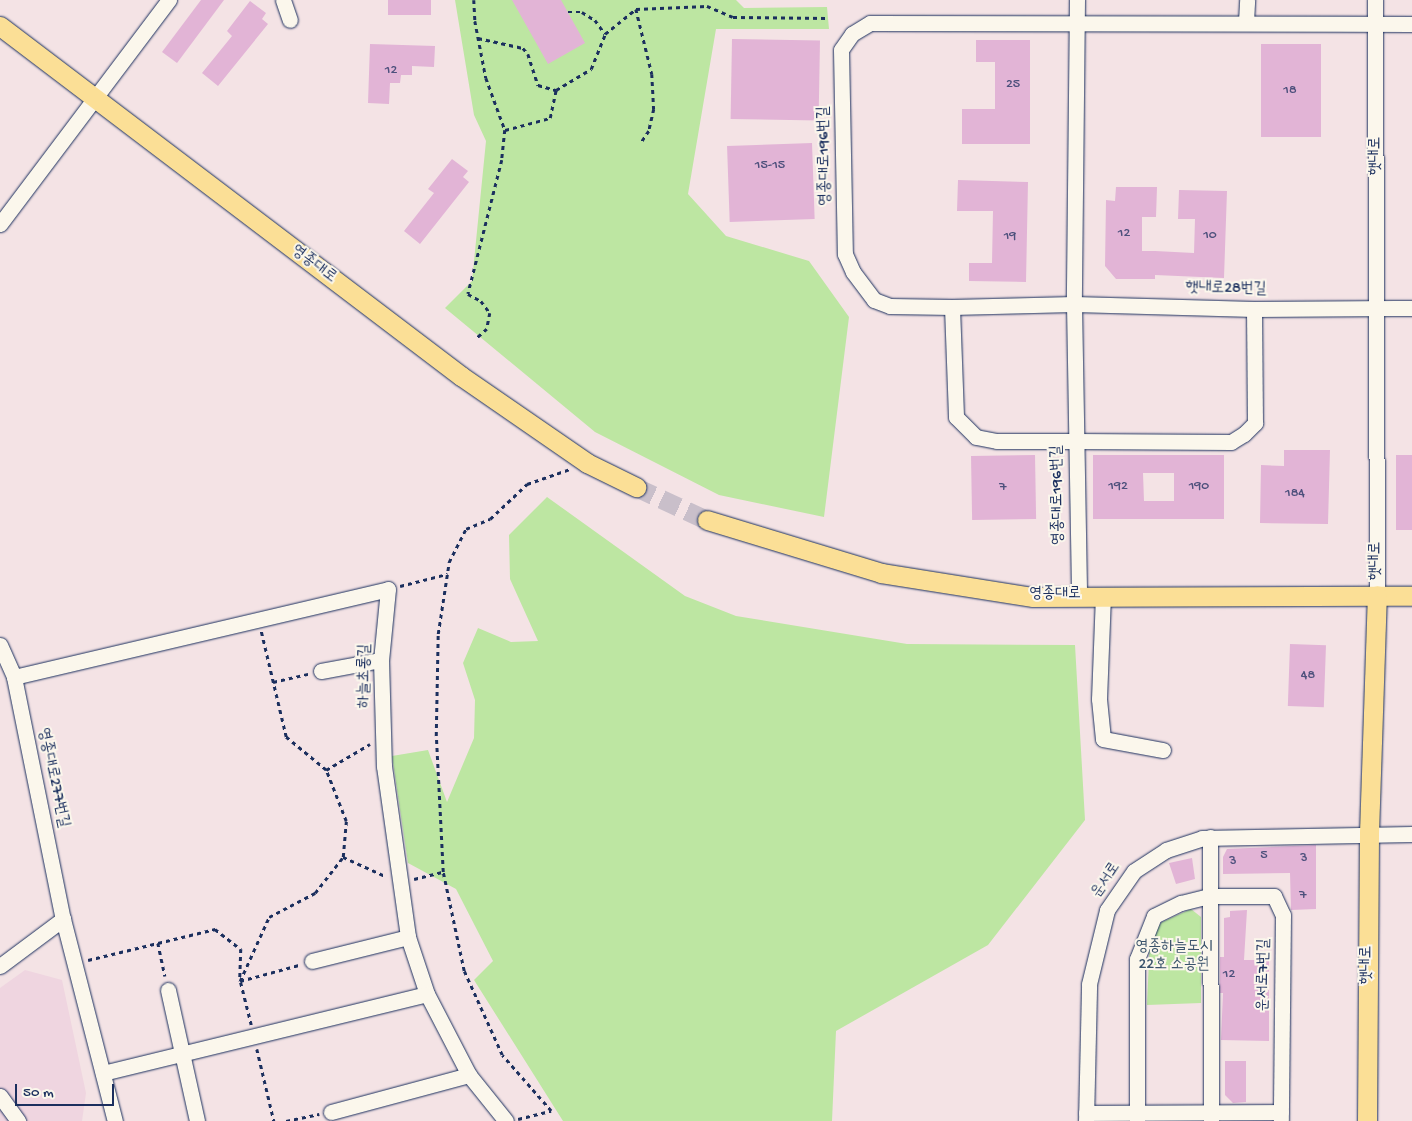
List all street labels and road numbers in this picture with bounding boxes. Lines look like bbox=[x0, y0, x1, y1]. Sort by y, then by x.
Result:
street label: 영종대로196번길 bbox=[816, 106, 836, 206]
street label: 햇내로 bbox=[1367, 137, 1387, 175]
street label: 영종대로 bbox=[287, 242, 339, 288]
street label: 햇내로28번길 bbox=[1185, 280, 1267, 300]
street label: 영종대로196번길 bbox=[1049, 445, 1069, 545]
street label: 햇내로 bbox=[1367, 542, 1387, 580]
street label: 영종대로 bbox=[1029, 585, 1081, 605]
street label: 하늘초롱길 bbox=[356, 644, 376, 708]
street label: 영종대로277번길 bbox=[32, 726, 72, 830]
street label: 운서로 bbox=[1088, 860, 1126, 902]
street label: 운서로7번길 bbox=[1255, 938, 1275, 1012]
street label: 햇내로 bbox=[1358, 946, 1378, 984]

